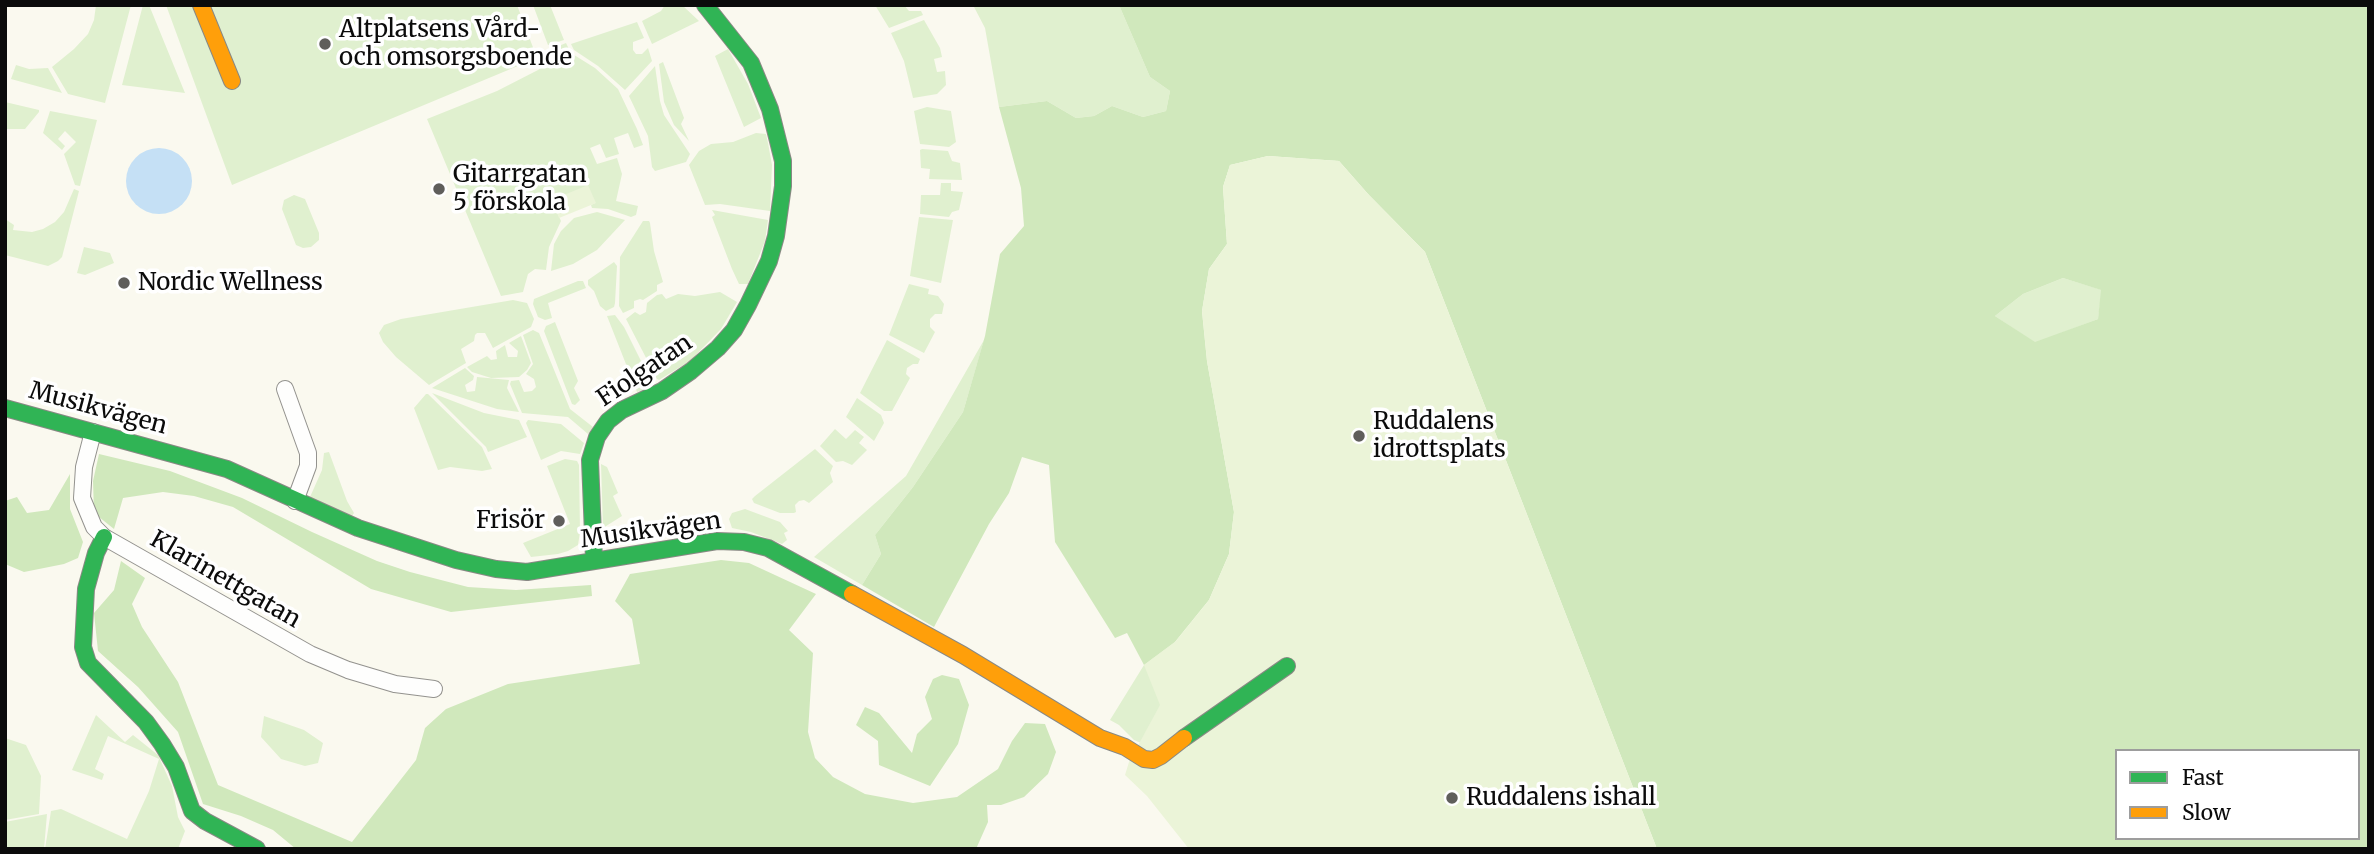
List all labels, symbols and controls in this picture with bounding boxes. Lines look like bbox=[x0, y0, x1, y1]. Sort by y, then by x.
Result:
place label: Altplatsens Vård- och omsorgsboende bbox=[339, 16, 572, 72]
marker: Altplatsens Vård- och omsorgsboende bbox=[317, 36, 333, 52]
place label: Gitarrgatan 5 förskola bbox=[453, 161, 587, 217]
marker: Gitarrgatan 5 förskola bbox=[431, 181, 447, 197]
place label: Nordic Wellness bbox=[138, 269, 323, 297]
marker: Nordic Wellness bbox=[116, 275, 132, 291]
street label: Fiolgatan bbox=[592, 329, 698, 413]
street label: Musikvägen bbox=[26, 377, 170, 441]
place label: Ruddalens idrottsplats bbox=[1373, 408, 1506, 464]
marker: Ruddalens idrottsplats bbox=[1351, 428, 1367, 444]
place label: Frisör bbox=[476, 507, 545, 535]
street label: Musikvägen bbox=[579, 507, 723, 555]
marker: Frisör bbox=[551, 513, 567, 529]
street label: Klarinettgatan bbox=[145, 525, 305, 635]
legend bbox=[2115, 749, 2360, 840]
text: Fast bbox=[2182, 764, 2224, 791]
place label: Ruddalens ishall bbox=[1466, 784, 1656, 812]
marker: Ruddalens ishall bbox=[1444, 790, 1460, 806]
text: Slow bbox=[2182, 799, 2231, 826]

